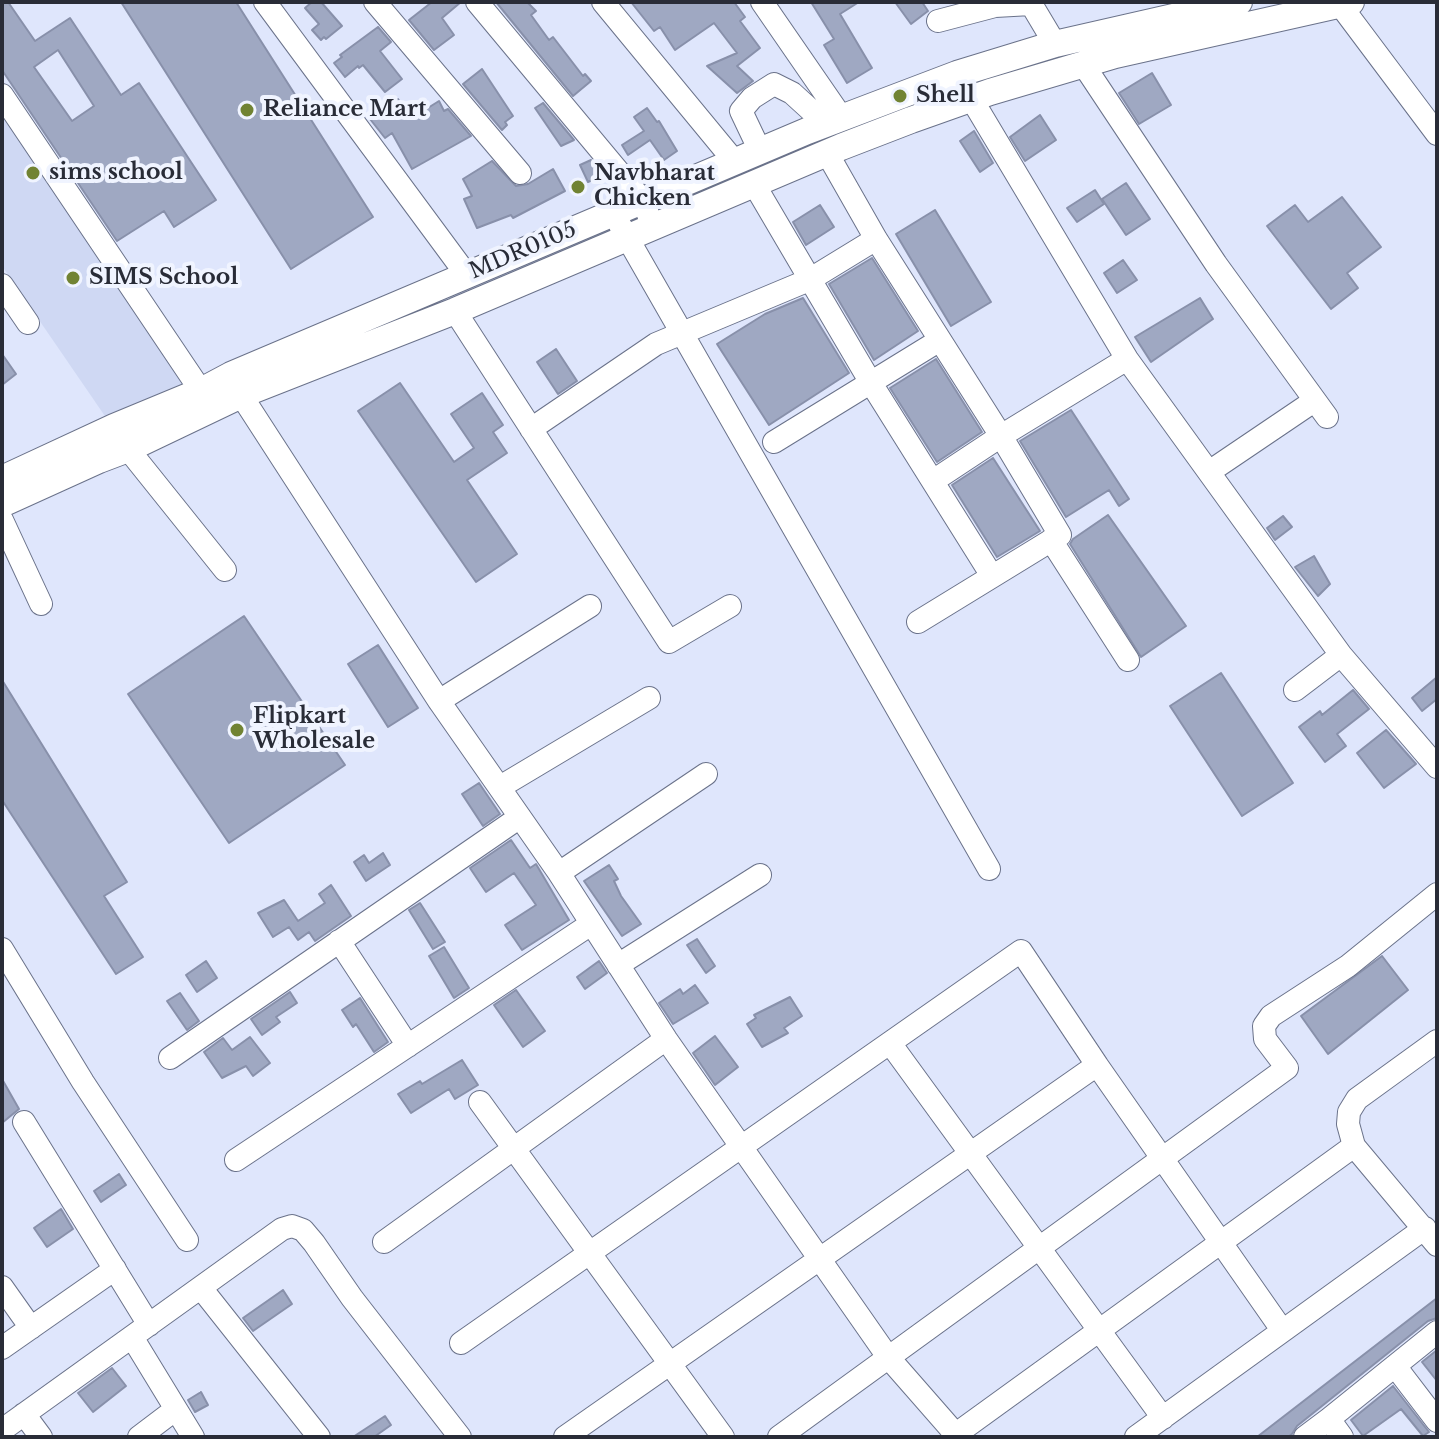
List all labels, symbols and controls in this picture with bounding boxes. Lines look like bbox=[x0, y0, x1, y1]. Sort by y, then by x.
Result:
place label: Shell bbox=[916, 83, 975, 109]
marker: Shell bbox=[891, 87, 909, 105]
place label: Reliance Mart bbox=[263, 97, 426, 123]
marker: Reliance Mart bbox=[238, 101, 256, 119]
place label: sims school bbox=[49, 160, 183, 186]
place label: Navbharat Chicken bbox=[594, 161, 715, 212]
marker: sims school bbox=[24, 164, 42, 182]
marker: Navbharat Chicken bbox=[569, 178, 587, 196]
street label: MDR0105 bbox=[465, 217, 581, 285]
place label: SIMS School bbox=[89, 265, 238, 291]
marker: SIMS School bbox=[64, 269, 82, 287]
place label: Flipkart Wholesale bbox=[253, 704, 375, 756]
marker: Flipkart Wholesale bbox=[228, 721, 246, 739]

